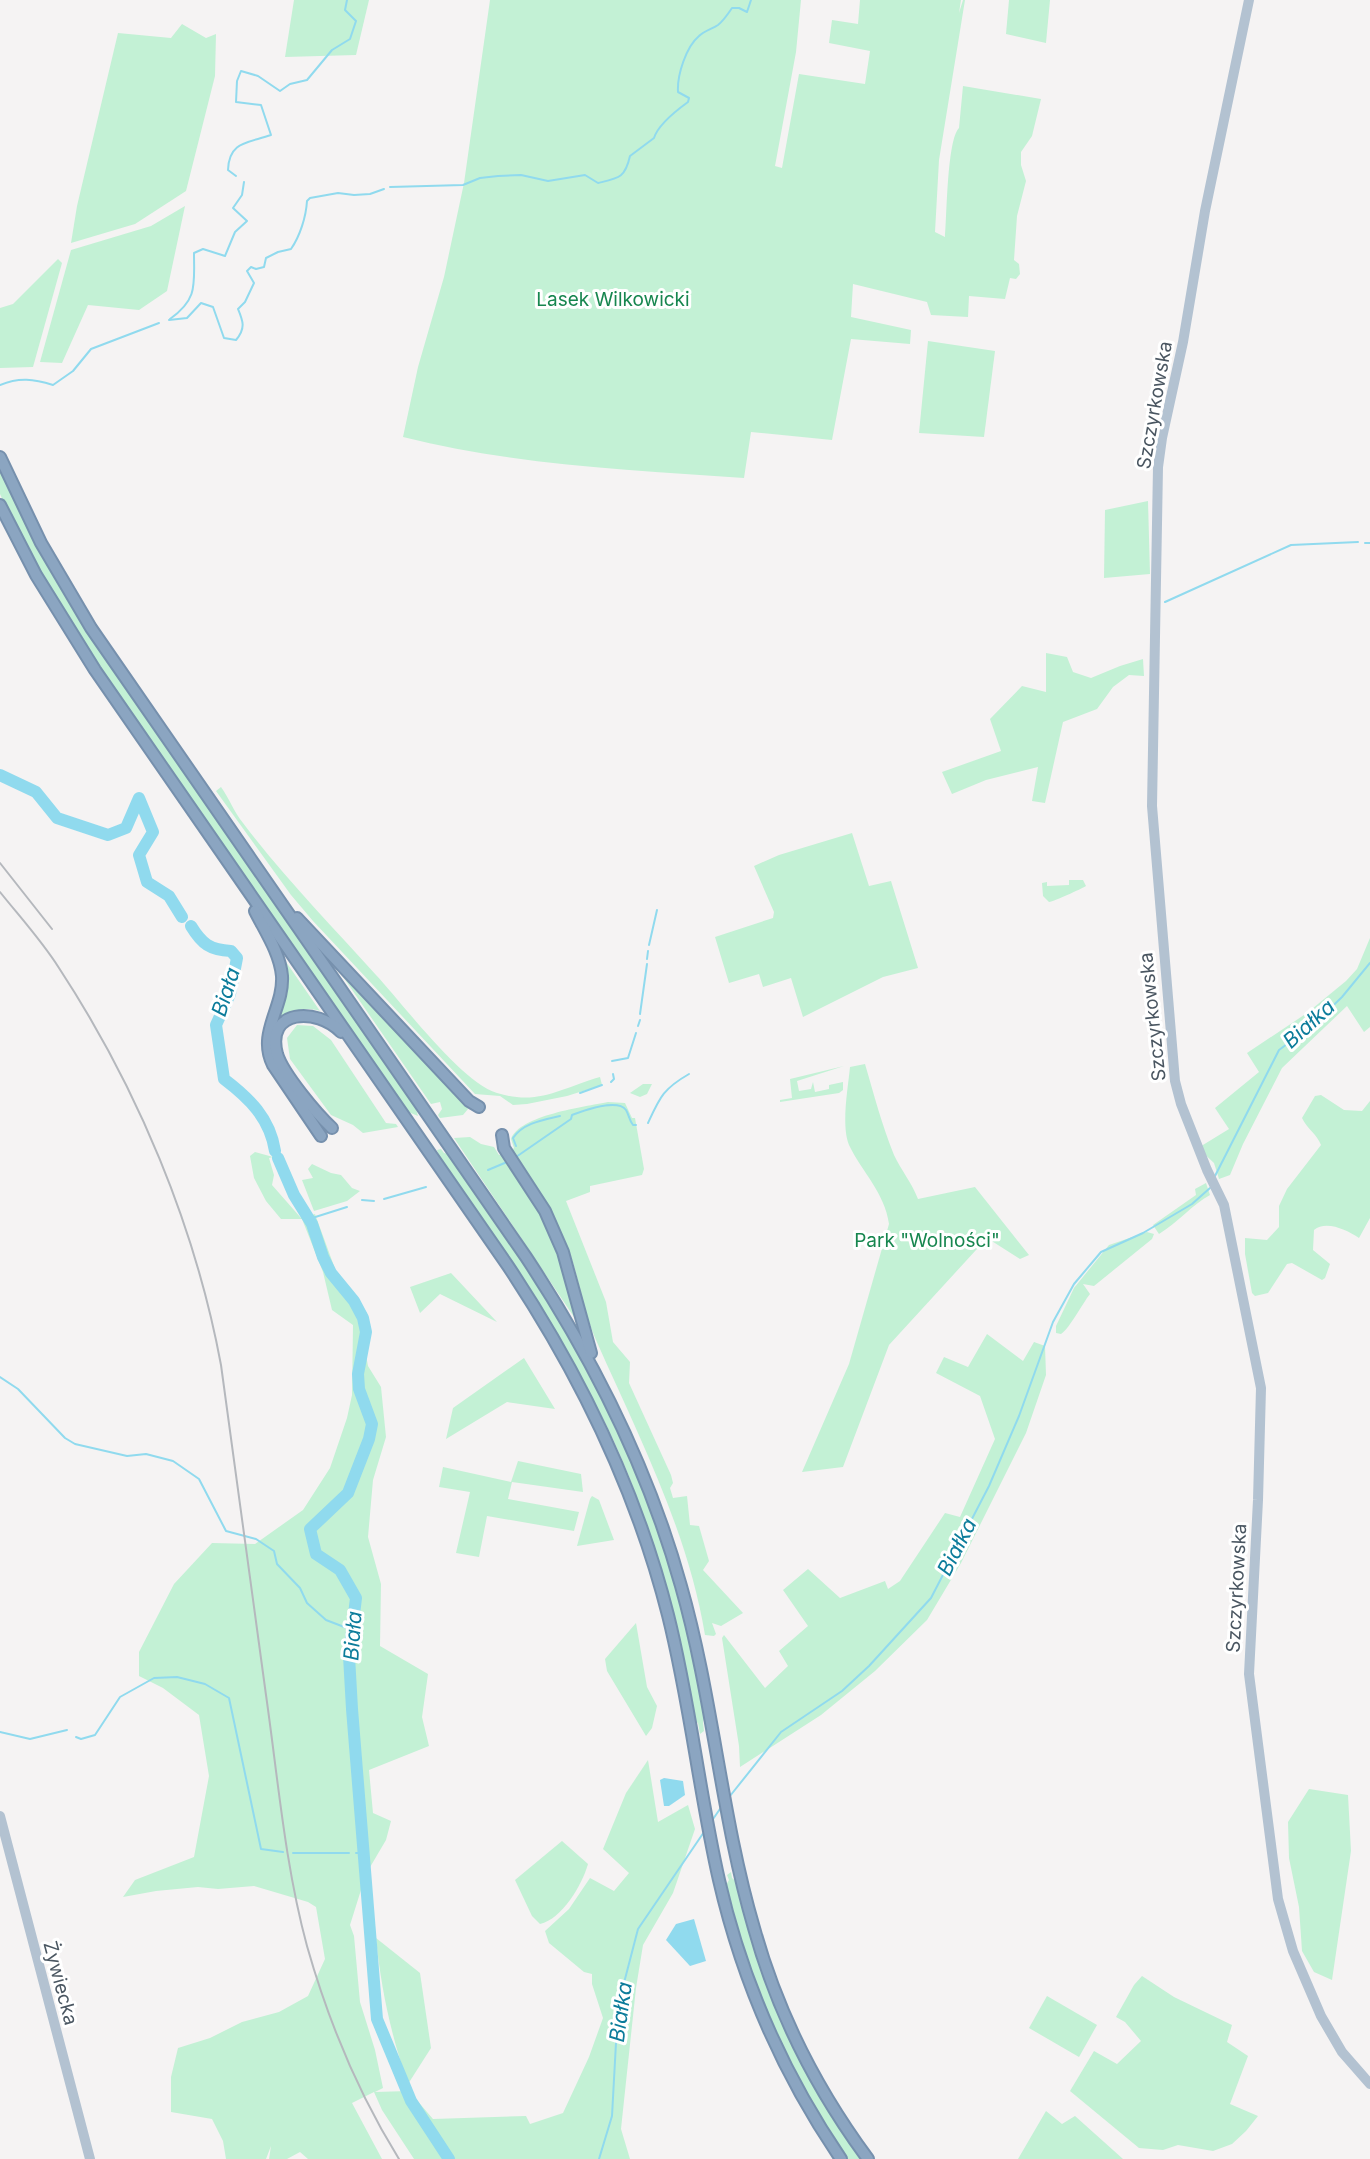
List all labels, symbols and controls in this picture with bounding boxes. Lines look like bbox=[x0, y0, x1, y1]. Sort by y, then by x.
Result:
park label: Lasek Wilkowicki bbox=[536, 288, 690, 311]
street label: Szczyrkowska bbox=[1132, 339, 1177, 471]
street label: Szczyrkowska bbox=[1134, 951, 1171, 1082]
water label: Biała bbox=[206, 964, 245, 1019]
water label: Białka bbox=[1278, 994, 1340, 1053]
park label: Park "Wolności" bbox=[854, 1229, 1000, 1252]
water label: Białka bbox=[932, 1514, 982, 1580]
street label: Szczyrkowska bbox=[1222, 1523, 1251, 1653]
water label: Biała bbox=[338, 1610, 367, 1662]
street label: Żywiecka bbox=[38, 1939, 83, 2028]
water label: Białka bbox=[604, 1980, 637, 2044]

